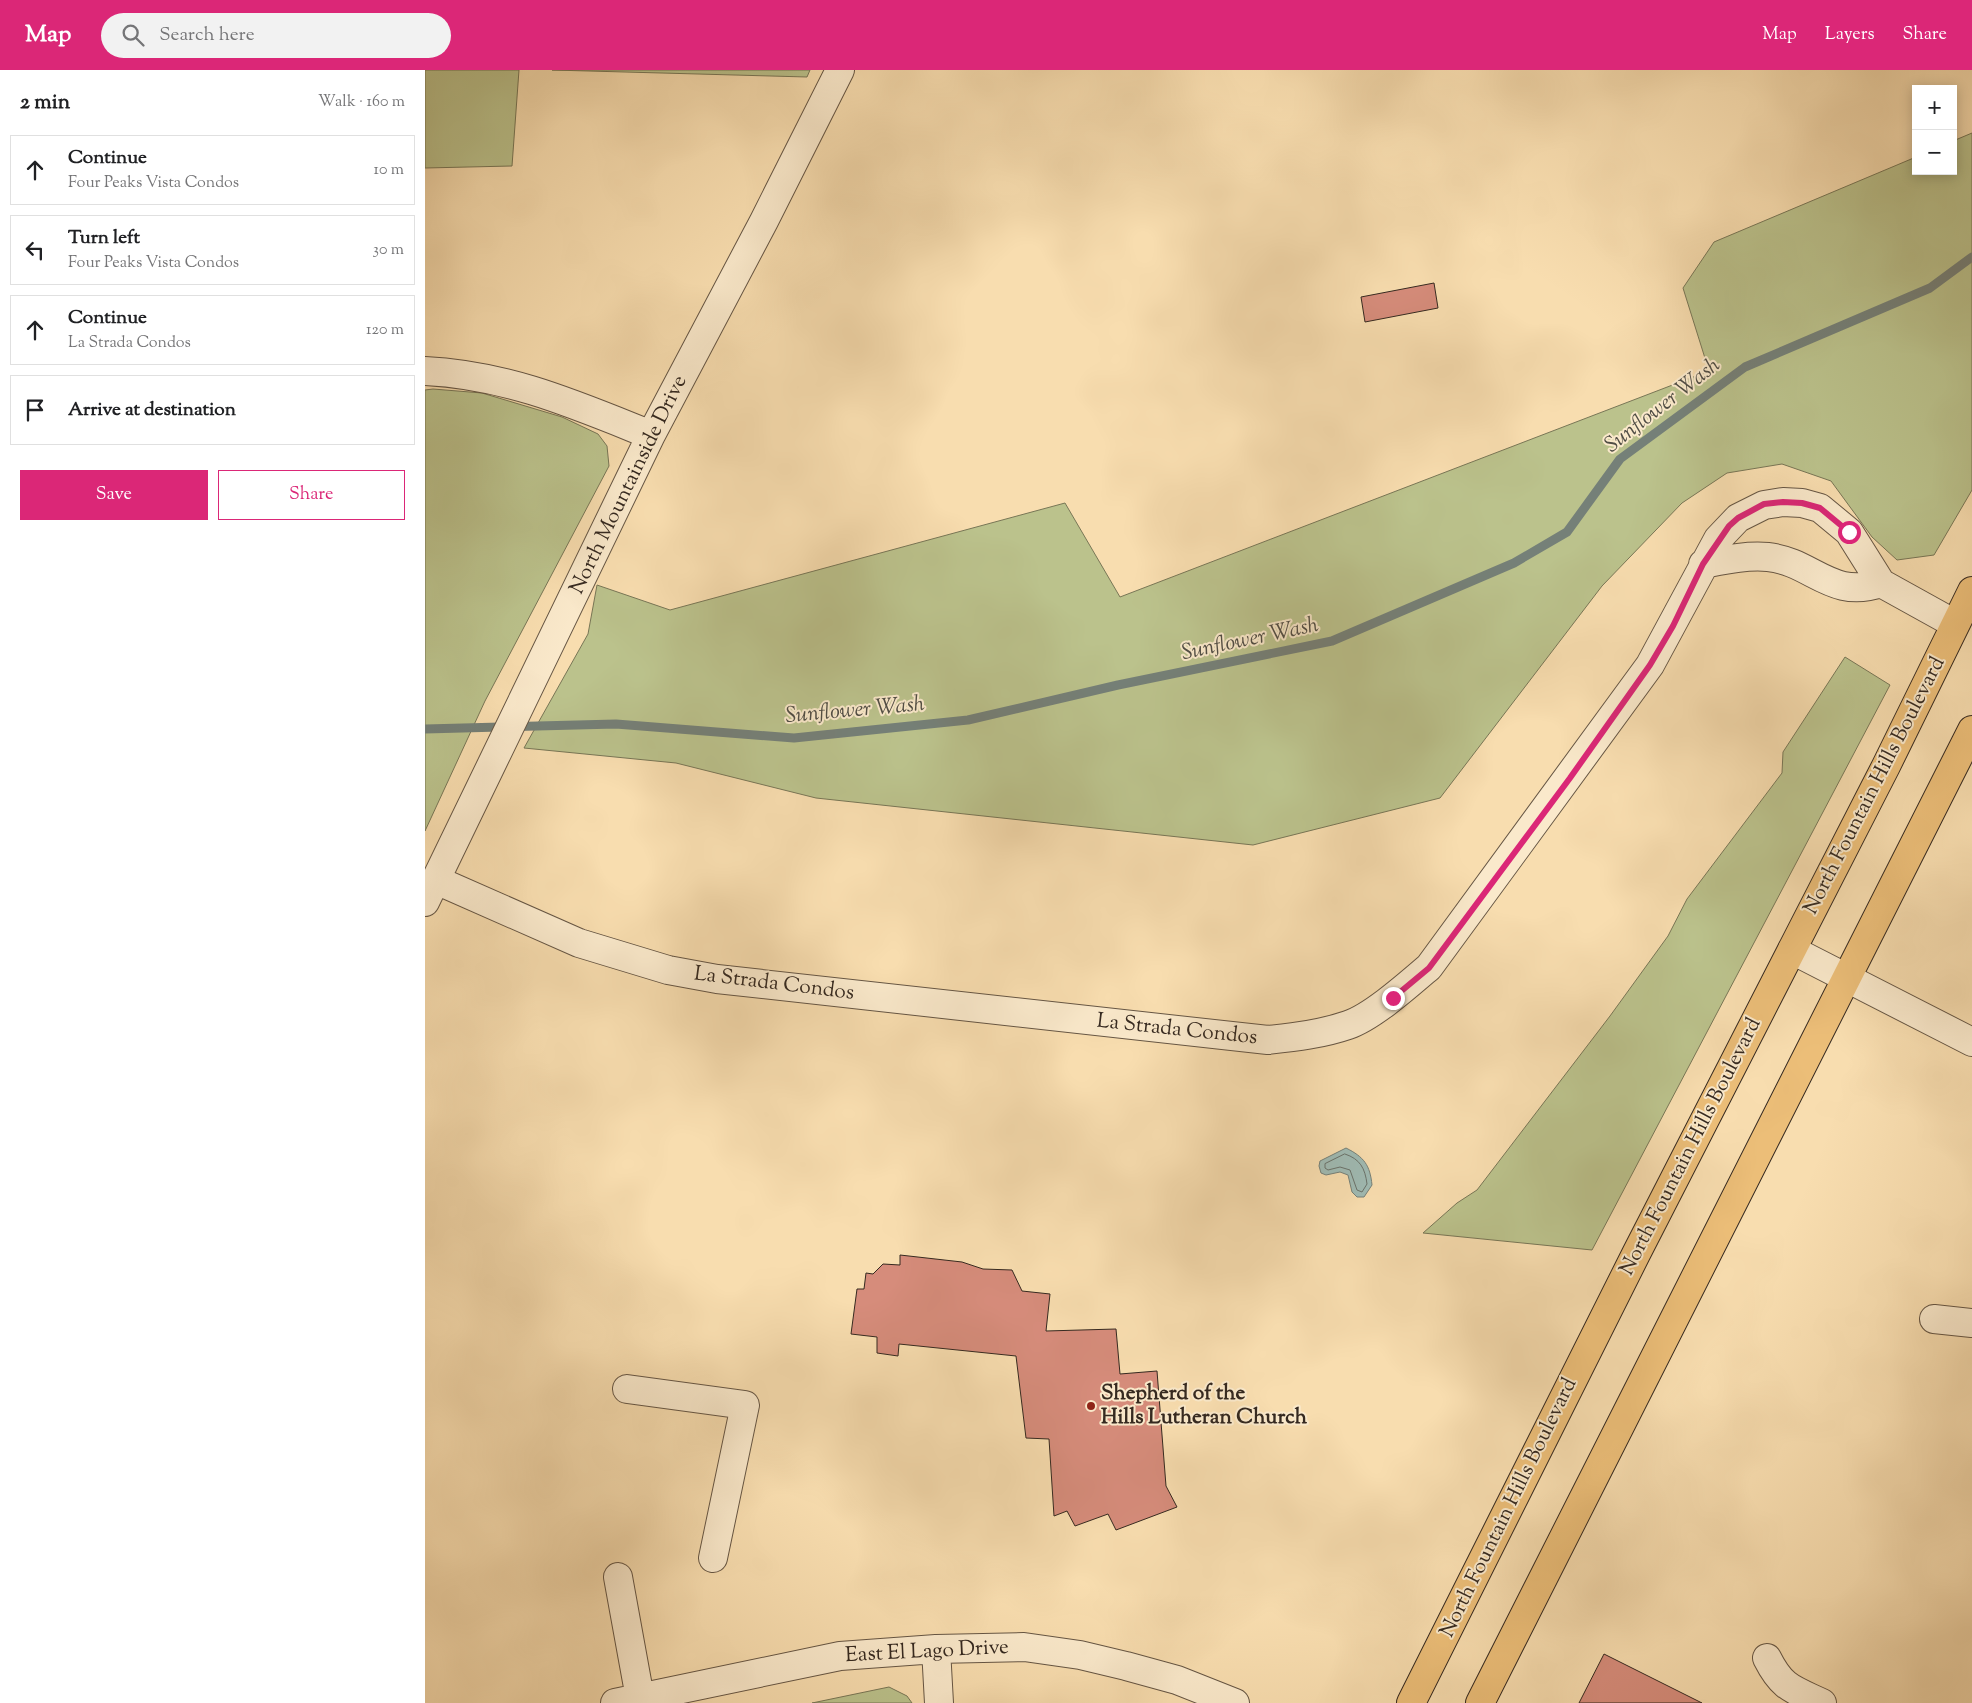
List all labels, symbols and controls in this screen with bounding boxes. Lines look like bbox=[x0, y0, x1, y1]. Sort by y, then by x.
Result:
search box bbox=[101, 13, 451, 58]
text: Map bbox=[25, 18, 71, 52]
icon: search bbox=[119, 21, 147, 49]
text: Search here bbox=[159, 22, 255, 49]
text: Map bbox=[1762, 22, 1797, 48]
text: Layers bbox=[1825, 22, 1875, 48]
text: Share bbox=[1903, 22, 1947, 48]
map controls bbox=[1912, 85, 1957, 175]
button: + bbox=[1912, 85, 1957, 130]
text: 2 min bbox=[20, 88, 70, 118]
text: Walk · 160 m bbox=[318, 91, 405, 114]
button: − bbox=[1912, 130, 1957, 175]
text: Continue bbox=[68, 145, 147, 172]
icon: ahead bbox=[21, 156, 49, 184]
text: 10 m bbox=[374, 159, 404, 182]
text: Four Peaks Vista Condos bbox=[68, 172, 239, 195]
text: Turn left bbox=[68, 225, 140, 252]
icon: left bbox=[21, 236, 49, 264]
text: 30 m bbox=[373, 239, 404, 262]
text: Four Peaks Vista Condos bbox=[68, 252, 239, 275]
text: Continue bbox=[68, 305, 147, 332]
icon: ahead bbox=[21, 316, 49, 344]
text: 120 m bbox=[366, 319, 404, 342]
text: La Strada Condos bbox=[68, 332, 191, 355]
water label: Sunflower Wash bbox=[1598, 350, 1728, 461]
street label: North Mountainside Drive bbox=[563, 370, 695, 600]
icon: arrive bbox=[21, 396, 49, 424]
text: Arrive at destination bbox=[68, 397, 236, 424]
button: Save bbox=[20, 470, 208, 520]
button: Share bbox=[218, 470, 405, 520]
route start bbox=[1838, 521, 1861, 544]
water label: Sunflower Wash bbox=[1179, 610, 1322, 670]
street label: North Fountain Hills Boulevard bbox=[1797, 652, 1953, 920]
water label: Sunflower Wash bbox=[784, 689, 926, 733]
street label: La Strada Condos bbox=[692, 959, 856, 1009]
route end bbox=[1382, 987, 1405, 1010]
street label: La Strada Condos bbox=[1095, 1007, 1259, 1053]
street label: North Fountain Hills Boulevard bbox=[1613, 1013, 1769, 1281]
street label: North Fountain Hills Boulevard bbox=[1433, 1373, 1585, 1643]
place label: Shepherd of the Hills Lutheran Church bbox=[1101, 1379, 1308, 1433]
marker: Shepherd of the Hills Lutheran Church bbox=[1085, 1400, 1097, 1412]
street label: East El Lago Drive bbox=[844, 1633, 1010, 1671]

